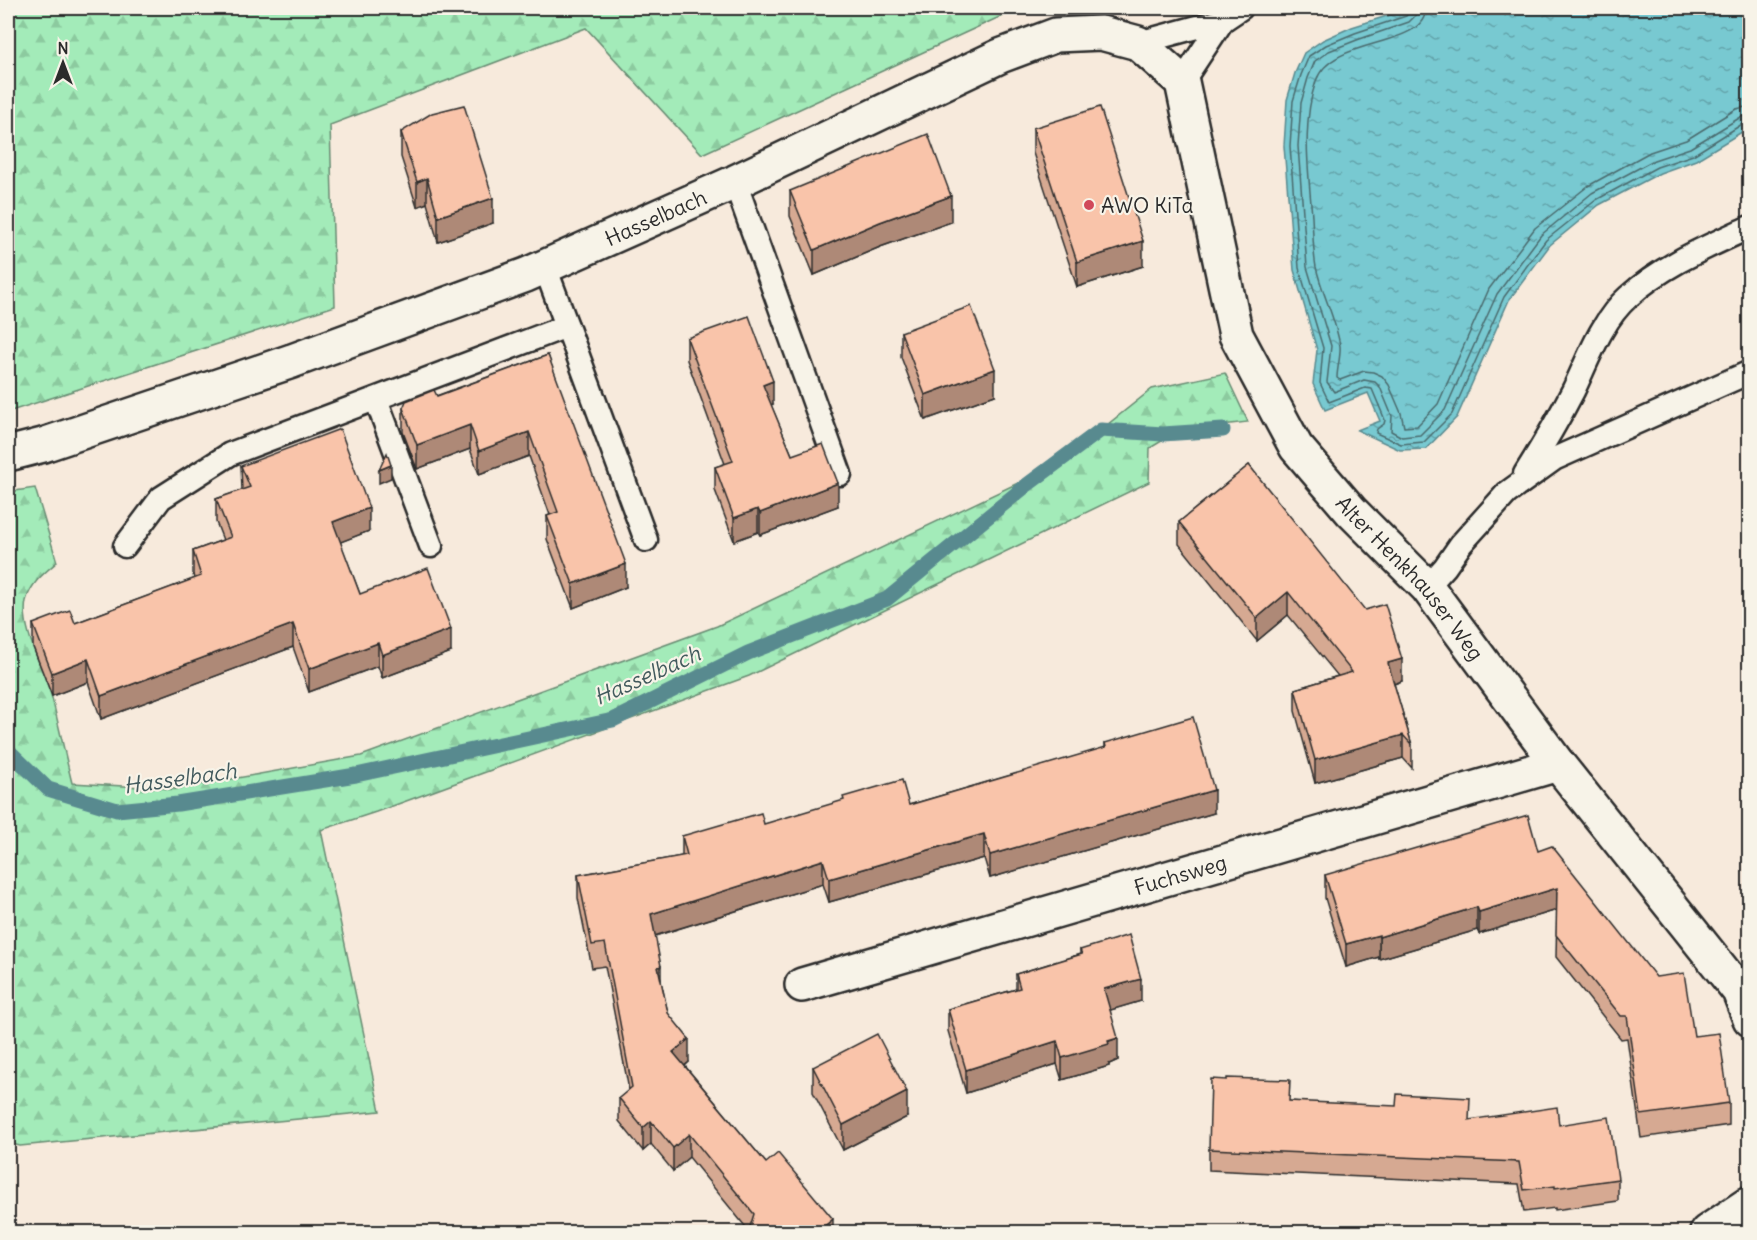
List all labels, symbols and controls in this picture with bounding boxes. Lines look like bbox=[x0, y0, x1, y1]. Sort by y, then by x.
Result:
north arrow bbox=[33, 33, 93, 93]
text: N bbox=[57, 38, 69, 58]
street label: Hasselbach bbox=[600, 183, 711, 252]
place label: AWO KiTa bbox=[1101, 192, 1194, 219]
marker: AWO KiTa bbox=[1082, 198, 1096, 212]
street label: Alter Henkhauser Weg bbox=[1330, 490, 1490, 665]
water label: Hasselbach bbox=[589, 639, 706, 711]
water label: Hasselbach bbox=[122, 756, 240, 800]
street label: Fuchsweg bbox=[1131, 848, 1230, 901]

